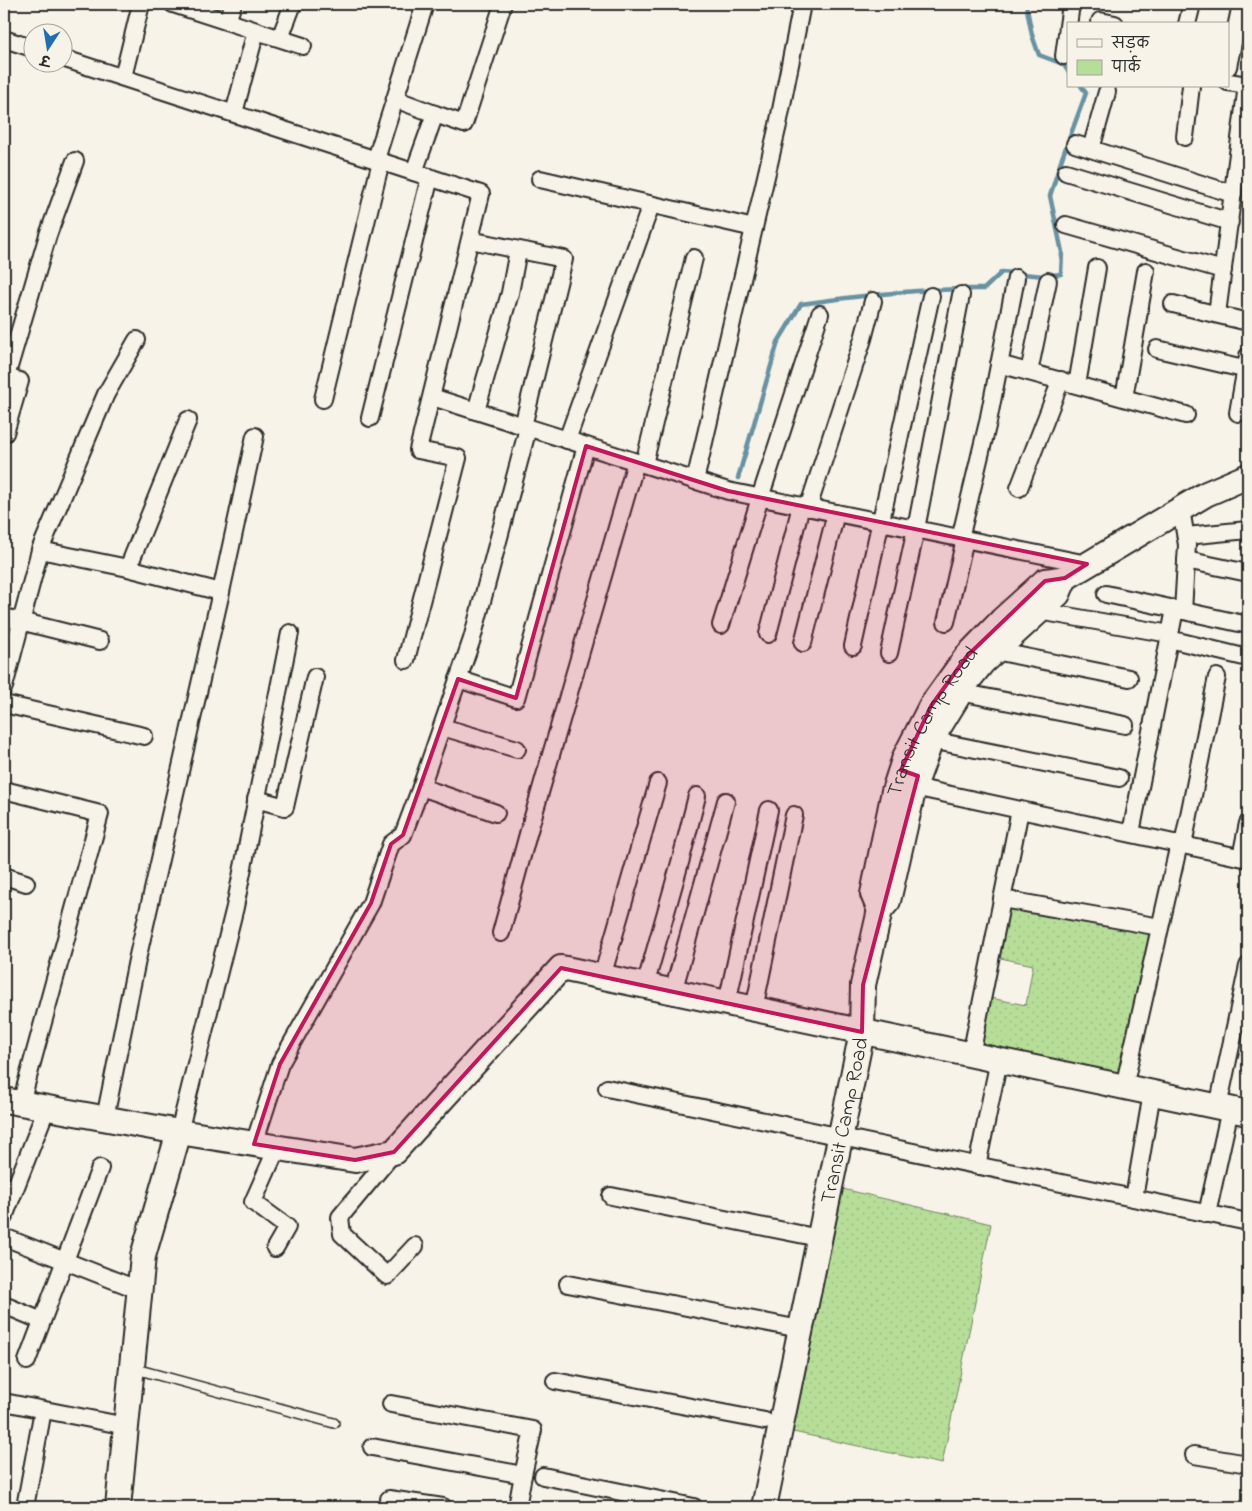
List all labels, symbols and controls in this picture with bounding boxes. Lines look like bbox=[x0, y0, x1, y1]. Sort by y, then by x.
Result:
north arrow bbox=[22, 22, 72, 72]
legend bbox=[1067, 22, 1230, 88]
text: सड़क bbox=[1111, 33, 1150, 55]
text: उ bbox=[37, 48, 54, 71]
text: पार्क bbox=[1111, 55, 1142, 79]
street label: Transit Camp Road bbox=[880, 640, 986, 800]
street label: Transit Camp Road bbox=[814, 1035, 878, 1206]

